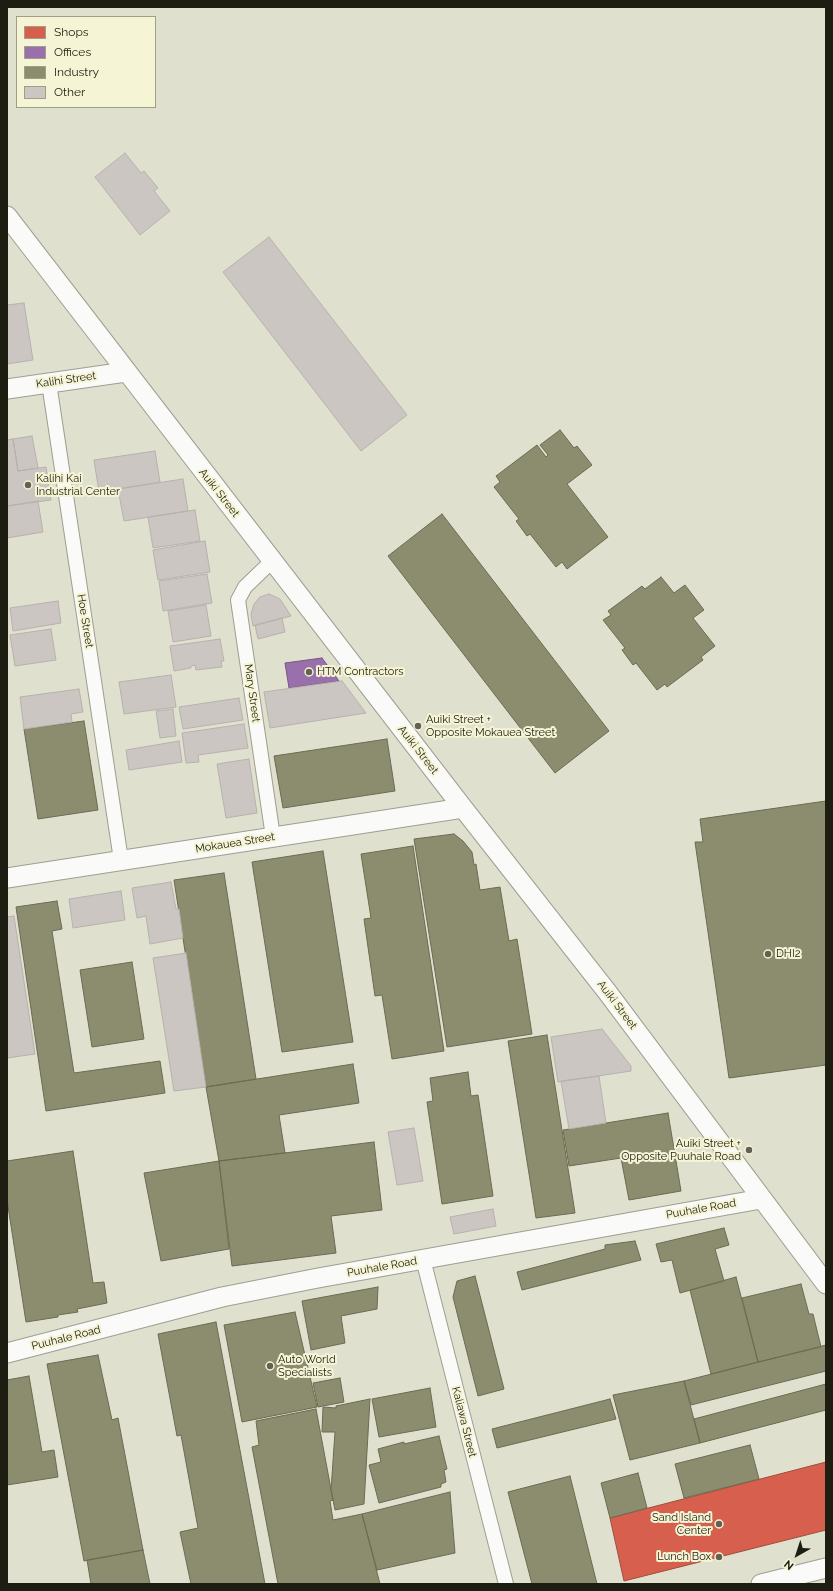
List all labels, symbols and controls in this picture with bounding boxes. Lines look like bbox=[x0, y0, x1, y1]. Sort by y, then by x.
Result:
legend bbox=[16, 16, 156, 108]
text: Shops bbox=[54, 25, 89, 39]
text: Offices bbox=[54, 45, 91, 59]
text: Industry bbox=[54, 65, 99, 79]
text: Other bbox=[54, 85, 85, 99]
street label: Kalihi Street bbox=[35, 369, 97, 391]
street label: Auiki Street bbox=[196, 466, 242, 520]
place label: Kalihi Kai Industrial Center bbox=[36, 472, 120, 498]
marker: Kalihi Kai Industrial Center bbox=[23, 480, 33, 490]
street label: Hoe Street bbox=[74, 593, 96, 649]
street label: Mary Street bbox=[241, 663, 263, 723]
place label: HTM Contractors bbox=[317, 665, 404, 679]
marker: HTM Contractors bbox=[304, 667, 314, 677]
place label: Auiki Street + Opposite Mokauea Street bbox=[426, 713, 555, 739]
marker: Auiki Street + Opposite Mokauea Street bbox=[413, 721, 423, 731]
street label: Auiki Street bbox=[395, 723, 441, 777]
street label: Mokauea Street bbox=[194, 830, 276, 856]
place label: DHI2 bbox=[776, 947, 800, 961]
marker: DHI2 bbox=[763, 949, 773, 959]
street label: Auiki Street bbox=[594, 978, 640, 1032]
place label: Auiki Street + Opposite Puuhale Road bbox=[621, 1137, 741, 1163]
marker: Auiki Street + Opposite Puuhale Road bbox=[744, 1145, 754, 1155]
street label: Puuhale Road bbox=[665, 1196, 737, 1222]
street label: Puuhale Road bbox=[346, 1254, 418, 1280]
street label: Puuhale Road bbox=[30, 1323, 102, 1353]
place label: Auto World Specialists bbox=[278, 1353, 336, 1379]
marker: Auto World Specialists bbox=[265, 1361, 275, 1371]
street label: Kaliawa Street bbox=[449, 1385, 479, 1459]
place label: Sand Island Center bbox=[652, 1511, 711, 1537]
marker: Sand Island Center bbox=[714, 1519, 724, 1529]
north arrow bbox=[777, 1535, 817, 1575]
place label: Lunch Box bbox=[657, 1550, 711, 1564]
marker: Lunch Box bbox=[714, 1552, 724, 1562]
text: N bbox=[782, 1557, 796, 1572]

